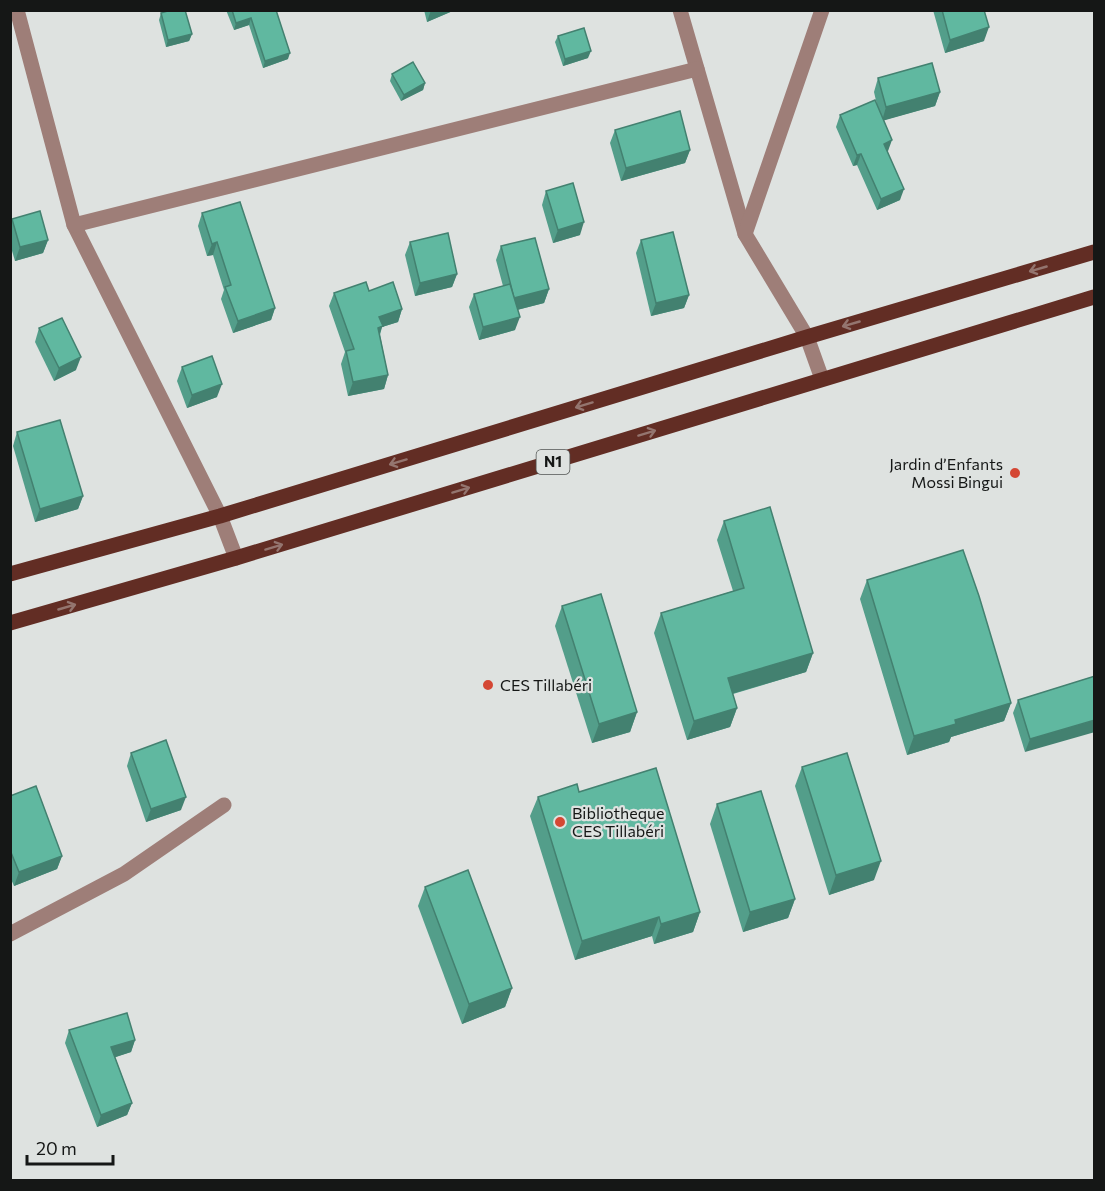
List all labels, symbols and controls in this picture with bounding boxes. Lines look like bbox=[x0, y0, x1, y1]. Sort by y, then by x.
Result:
one-way arrow bbox=[1029, 264, 1048, 275]
one-way arrow bbox=[842, 319, 861, 330]
one-way arrow bbox=[575, 400, 594, 411]
one-way arrow bbox=[637, 427, 656, 438]
road number: N1 bbox=[536, 450, 570, 474]
place label: Jardin d’Enfants Mossi Bingui bbox=[889, 454, 1003, 491]
one-way arrow bbox=[389, 457, 408, 468]
marker: Jardin d’Enfants Mossi Bingui bbox=[1008, 466, 1022, 480]
one-way arrow bbox=[451, 484, 470, 495]
one-way arrow bbox=[264, 541, 283, 552]
one-way arrow bbox=[57, 601, 76, 612]
place label: CES Tillabéri bbox=[500, 675, 592, 694]
marker: CES Tillabéri bbox=[481, 678, 495, 692]
place label: Bibliotheque CES Tillabéri bbox=[572, 803, 664, 840]
marker: Bibliotheque CES Tillabéri bbox=[553, 815, 567, 829]
scale bar bbox=[27, 1128, 112, 1166]
text: 20 m bbox=[36, 1137, 77, 1159]

